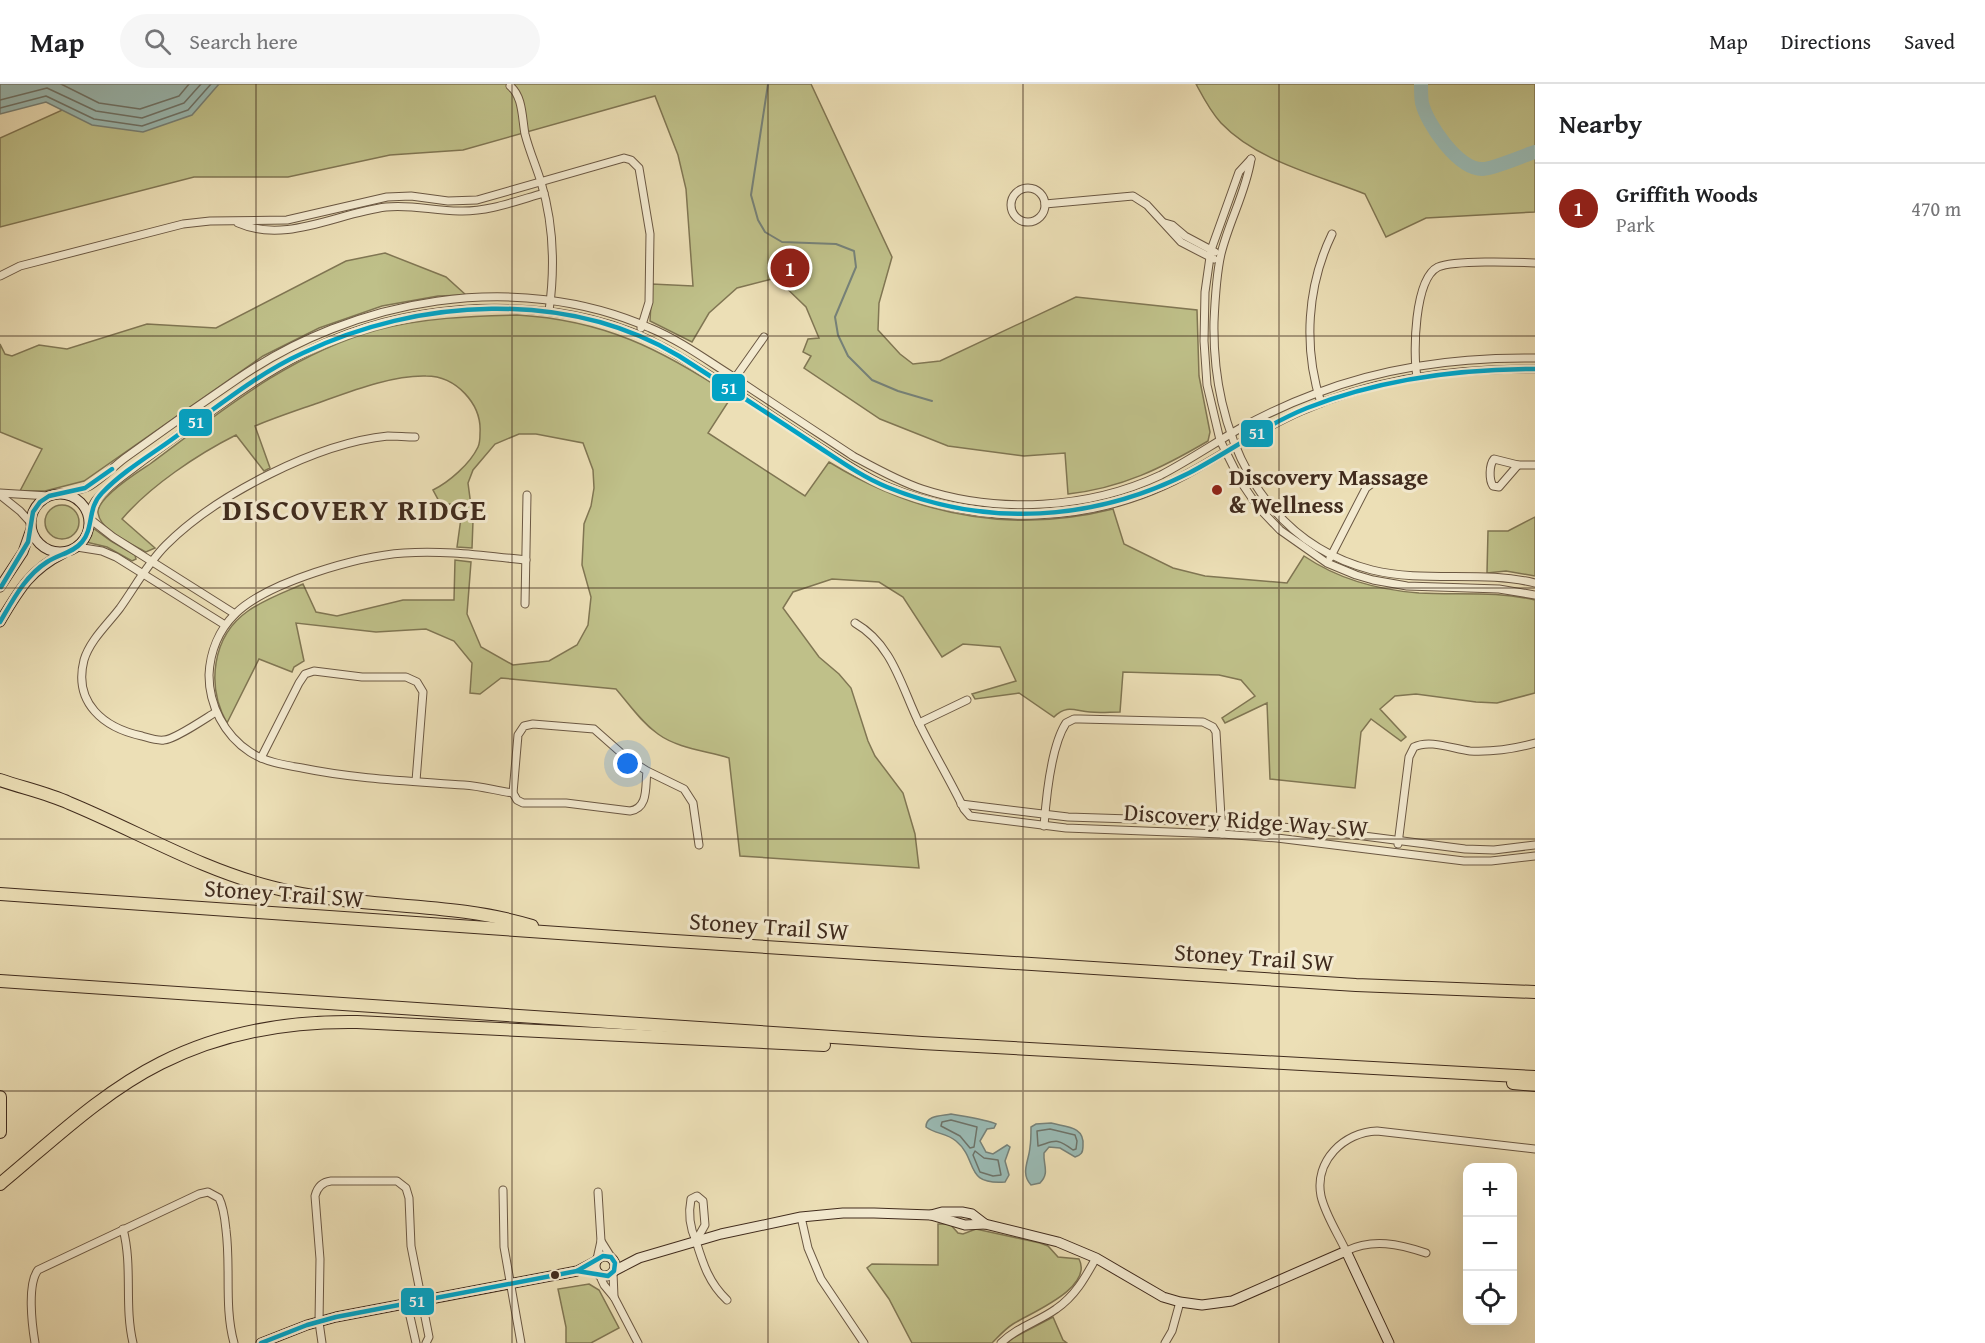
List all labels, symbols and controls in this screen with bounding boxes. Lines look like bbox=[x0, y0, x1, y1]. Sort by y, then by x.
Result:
search box bbox=[120, 14, 540, 68]
text: Map bbox=[30, 21, 84, 62]
icon: search bbox=[141, 25, 174, 58]
text: Search here bbox=[189, 25, 298, 57]
text: Map bbox=[1709, 26, 1748, 57]
text: Directions bbox=[1781, 26, 1871, 57]
text: Saved bbox=[1904, 26, 1955, 57]
text: Nearby bbox=[1559, 104, 1642, 143]
text: Griffith Woods bbox=[1616, 178, 1758, 210]
text: 1 bbox=[1573, 194, 1584, 223]
text: 470 m bbox=[1911, 194, 1961, 223]
text: Park bbox=[1616, 210, 1655, 239]
pin: 1 bbox=[770, 246, 810, 291]
line badge: 51 bbox=[711, 373, 746, 402]
text: 51 bbox=[721, 376, 737, 400]
line badge: 51 bbox=[178, 408, 213, 437]
text: 51 bbox=[188, 410, 204, 434]
line badge: 51 bbox=[1240, 419, 1274, 448]
text: 51 bbox=[1249, 421, 1265, 445]
place label: Discovery Massage & Wellness bbox=[1229, 459, 1428, 522]
marker: Discovery Massage & Wellness bbox=[1210, 483, 1224, 497]
district label: DISCOVERY RIDGE bbox=[222, 487, 488, 531]
your location bbox=[613, 749, 642, 778]
street label: Discovery Ridge Way SW bbox=[1123, 794, 1370, 846]
street label: Stoney Trail SW bbox=[203, 870, 365, 916]
street label: Stoney Trail SW bbox=[688, 903, 850, 949]
street label: Stoney Trail SW bbox=[1173, 934, 1335, 980]
map controls bbox=[1463, 1163, 1517, 1325]
button: + bbox=[1463, 1163, 1517, 1217]
button: − bbox=[1463, 1217, 1517, 1271]
unlabelled marker bbox=[549, 1269, 561, 1281]
button: locate bbox=[1463, 1271, 1517, 1325]
line badge: 51 bbox=[400, 1287, 435, 1316]
text: 51 bbox=[409, 1289, 425, 1313]

